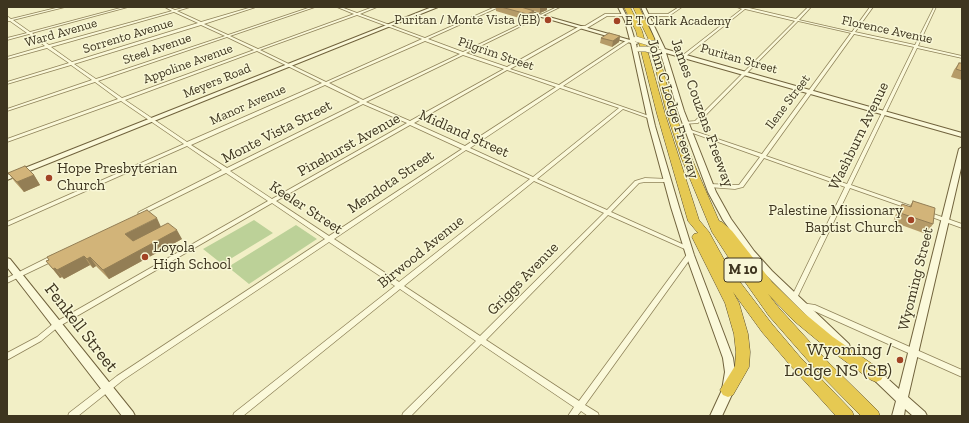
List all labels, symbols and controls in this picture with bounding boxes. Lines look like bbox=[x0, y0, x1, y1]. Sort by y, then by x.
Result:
place label: Puritan / Monte Vista (EB) bbox=[394, 12, 540, 28]
place label: E T Clark Academy bbox=[625, 13, 731, 29]
street label: Florence Avenue bbox=[840, 13, 934, 47]
street label: Ward Avenue bbox=[23, 15, 99, 51]
street label: Sorrento Avenue bbox=[81, 15, 175, 57]
marker: Puritan / Monte Vista (EB) bbox=[543, 15, 553, 25]
marker: E T Clark Academy bbox=[612, 16, 622, 26]
street label: Steel Avenue bbox=[121, 30, 193, 68]
street label: Pilgrim Street bbox=[456, 34, 536, 74]
street label: James Couzens Freeway bbox=[667, 36, 737, 190]
street label: John C Lodge Freeway bbox=[643, 37, 703, 181]
street label: Appoline Avenue bbox=[141, 41, 235, 87]
street label: Puritan Street bbox=[699, 41, 779, 77]
street label: Meyers Road bbox=[181, 60, 253, 102]
street label: Ilene Street bbox=[762, 72, 814, 132]
street label: Washburn Avenue bbox=[825, 79, 893, 193]
street label: Manor Avenue bbox=[208, 81, 288, 129]
street label: Monte Vista Street bbox=[219, 96, 335, 168]
street label: Midland Street bbox=[416, 106, 512, 162]
street label: Pinehurst Avenue bbox=[295, 109, 403, 181]
street label: Mendota Street bbox=[344, 147, 438, 217]
place label: Hope Presbyterian Church bbox=[57, 160, 177, 195]
marker: Hope Presbyterian Church bbox=[44, 173, 54, 183]
street label: Keeler Street bbox=[266, 178, 346, 238]
place label: Palestine Missionary Baptist Church bbox=[769, 202, 903, 237]
street label: Birwood Avenue bbox=[374, 212, 468, 292]
marker: Palestine Missionary Baptist Church bbox=[906, 215, 916, 225]
street label: Wyoming Street bbox=[894, 226, 938, 332]
place label: Loyola High School bbox=[153, 239, 231, 274]
street label: Griggs Avenue bbox=[484, 239, 562, 319]
marker: Loyola High School bbox=[140, 252, 150, 262]
road number: M 10 bbox=[724, 258, 762, 282]
street label: Fenkell Street bbox=[40, 279, 122, 377]
place label: Wyoming / Lodge NS (SB) bbox=[784, 339, 892, 382]
marker: Wyoming / Lodge NS (SB) bbox=[895, 355, 905, 365]

